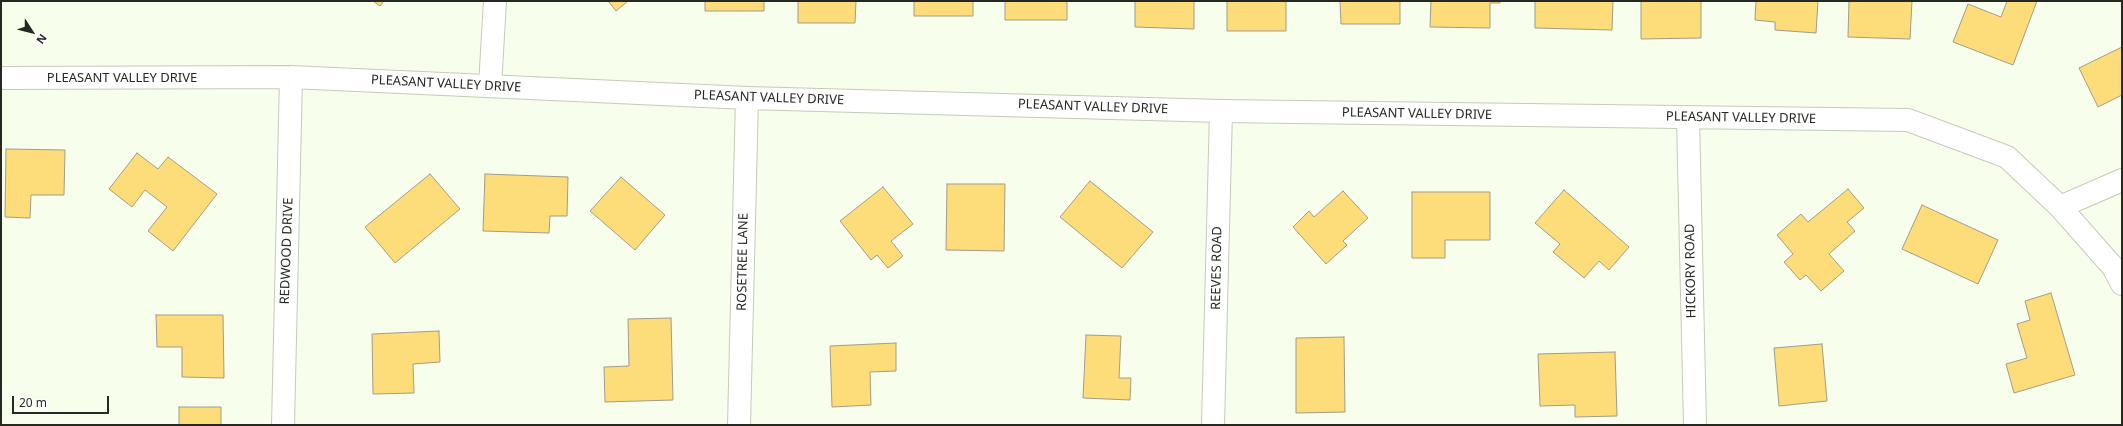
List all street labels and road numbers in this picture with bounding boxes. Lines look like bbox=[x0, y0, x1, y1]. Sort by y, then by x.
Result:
street label: PLEASANT VALLEY DRIVE bbox=[47, 70, 197, 86]
street label: PLEASANT VALLEY DRIVE bbox=[371, 72, 521, 96]
street label: PLEASANT VALLEY DRIVE bbox=[694, 88, 844, 108]
street label: PLEASANT VALLEY DRIVE bbox=[1018, 97, 1168, 117]
street label: PLEASANT VALLEY DRIVE bbox=[1342, 105, 1492, 123]
street label: PLEASANT VALLEY DRIVE bbox=[1666, 109, 1816, 127]
street label: REDWOOD DRIVE bbox=[277, 197, 297, 305]
street label: ROSETREE LANE bbox=[734, 213, 752, 311]
street label: HICKORY ROAD bbox=[1682, 223, 1700, 319]
street label: REEVES ROAD bbox=[1208, 226, 1226, 310]

